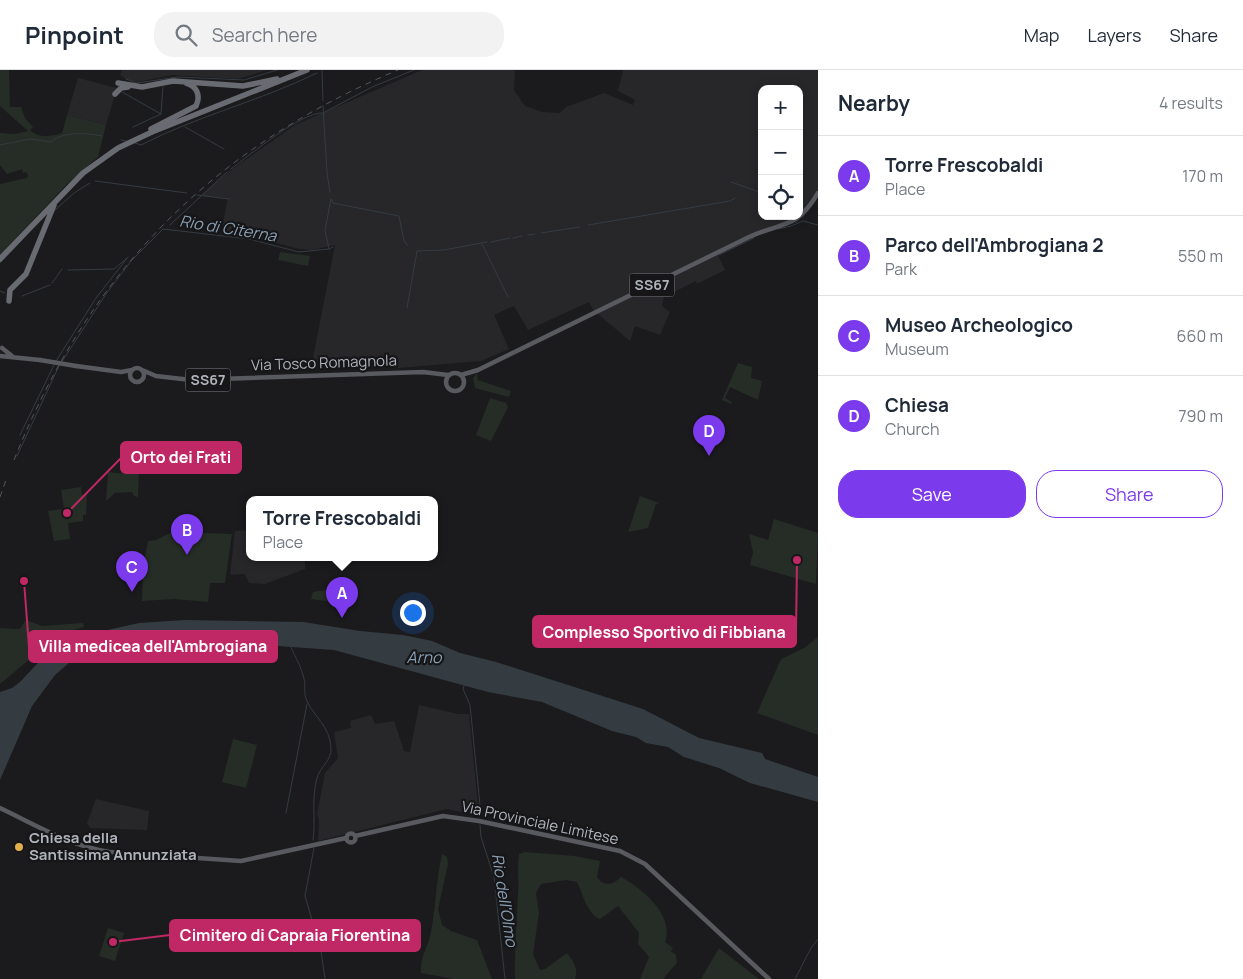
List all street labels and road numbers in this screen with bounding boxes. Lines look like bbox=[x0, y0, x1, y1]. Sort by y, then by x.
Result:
road number: SS67 bbox=[630, 274, 674, 296]
street label: Via Tosco Romagnola bbox=[251, 349, 397, 376]
road number: SS67 bbox=[186, 368, 230, 392]
street label: Via Provinciale Limitese bbox=[460, 796, 621, 849]

